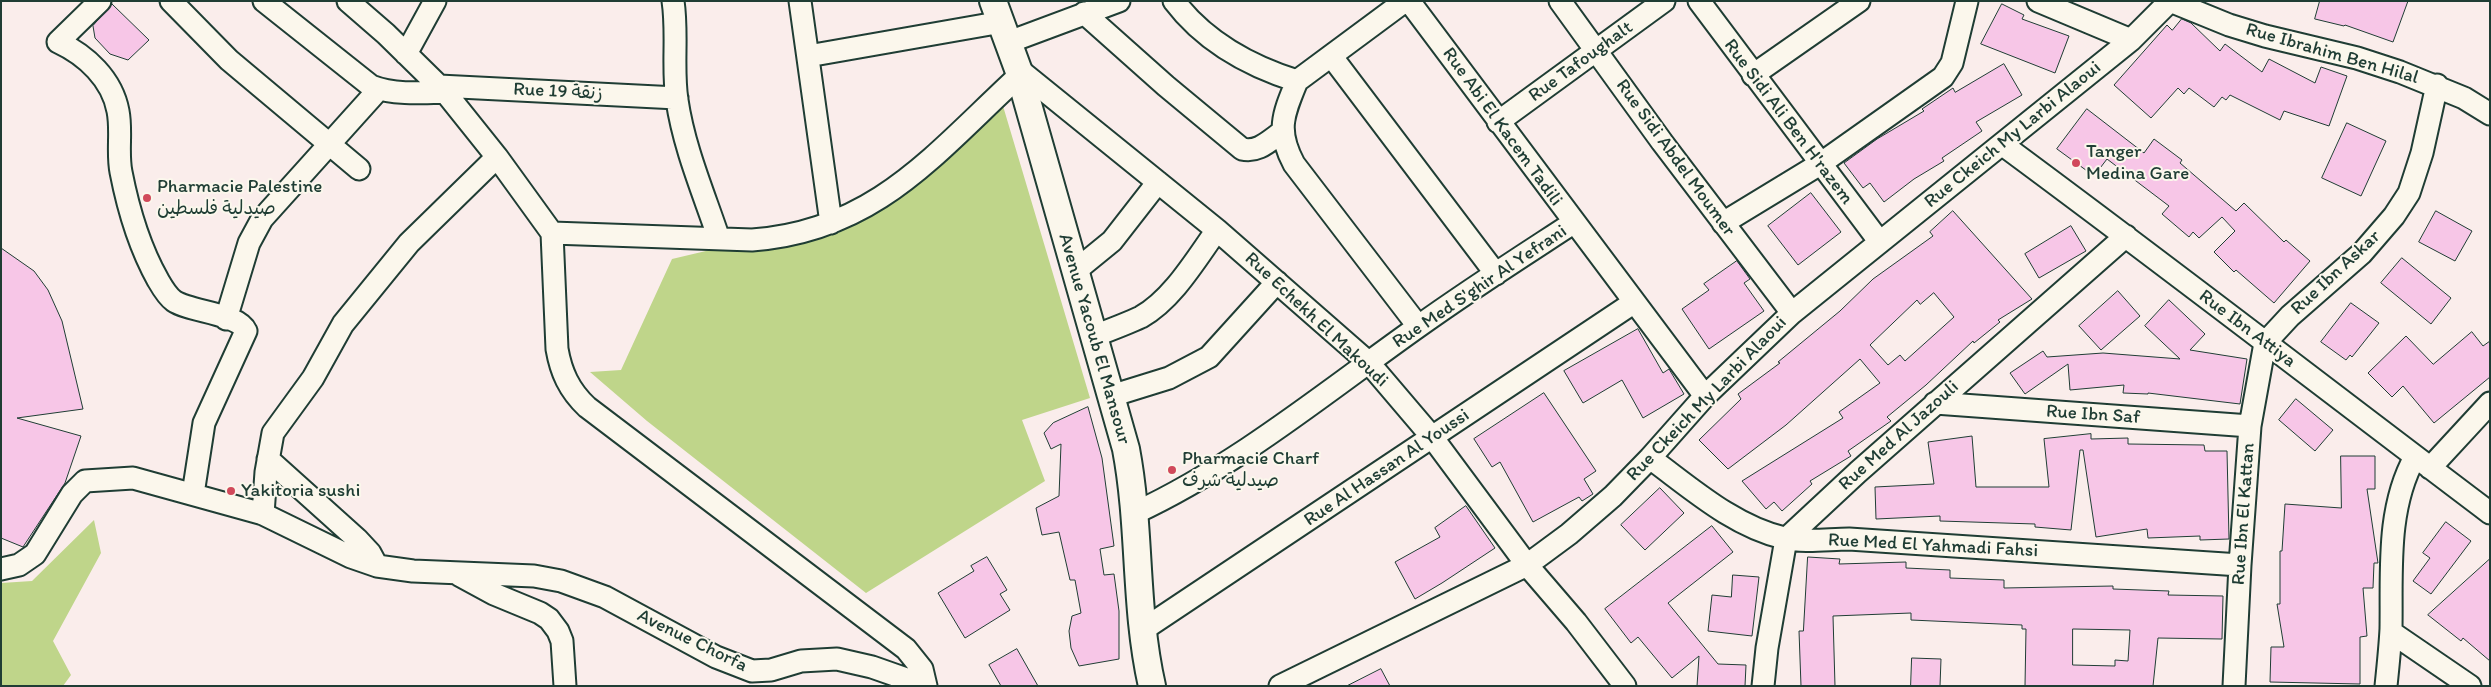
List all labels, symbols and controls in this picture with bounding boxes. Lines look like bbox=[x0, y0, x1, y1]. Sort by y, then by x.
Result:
street label: Rue Tafoughalt bbox=[1524, 17, 1638, 107]
street label: Rue Ibrahim Ben Hilal bbox=[2243, 18, 2421, 90]
street label: Rue Sidi Ali Ben H'razem bbox=[1718, 35, 1858, 209]
street label: Rue Abi El Kacem Tadili bbox=[1437, 43, 1567, 211]
street label: Rue Ckeich My Larbi Alaoui bbox=[1920, 57, 2106, 213]
street label: Rue Sidi Abdel Moumer bbox=[1610, 75, 1740, 241]
street label: Rue 19 زنقة bbox=[513, 78, 603, 106]
place label: Tanger Medina Gare bbox=[2086, 141, 2189, 185]
marker: Tanger Medina Gare bbox=[2070, 157, 2082, 169]
place label: Pharmacie Palestine صيدلية فلسطين bbox=[157, 176, 322, 220]
marker: Pharmacie Palestine صيدلية فلسطين bbox=[141, 192, 153, 204]
street label: Rue Med S'ghir Al Yefrani bbox=[1388, 220, 1572, 354]
street label: Rue Ibn Askar bbox=[2286, 226, 2386, 320]
street label: Avenue Yacoub El Mansour bbox=[1053, 231, 1135, 447]
street label: Rue Echekh El Makoudi bbox=[1240, 248, 1392, 392]
street label: Rue Ibn Attiya bbox=[2194, 285, 2300, 373]
street label: Rue Ckeich My Larbi Alaoui bbox=[1622, 312, 1792, 486]
street label: Rue Med Al Jazouli bbox=[1834, 376, 1964, 496]
street label: Rue Ibn Saf bbox=[2045, 400, 2141, 430]
street label: Rue Al Hassan Al Youssi bbox=[1300, 404, 1474, 532]
street label: Rue Ibn El Kattan bbox=[2228, 442, 2260, 586]
place label: Pharmacie Charf صيدلية شرف bbox=[1182, 448, 1319, 492]
marker: Pharmacie Charf صيدلية شرف bbox=[1166, 464, 1178, 476]
place label: Yakitoria sushi bbox=[241, 480, 360, 502]
marker: Yakitoria sushi bbox=[225, 485, 237, 497]
street label: Rue Med El Yahmadi Fahsi bbox=[1827, 529, 2039, 563]
street label: Avenue Chorfa bbox=[633, 605, 751, 677]

